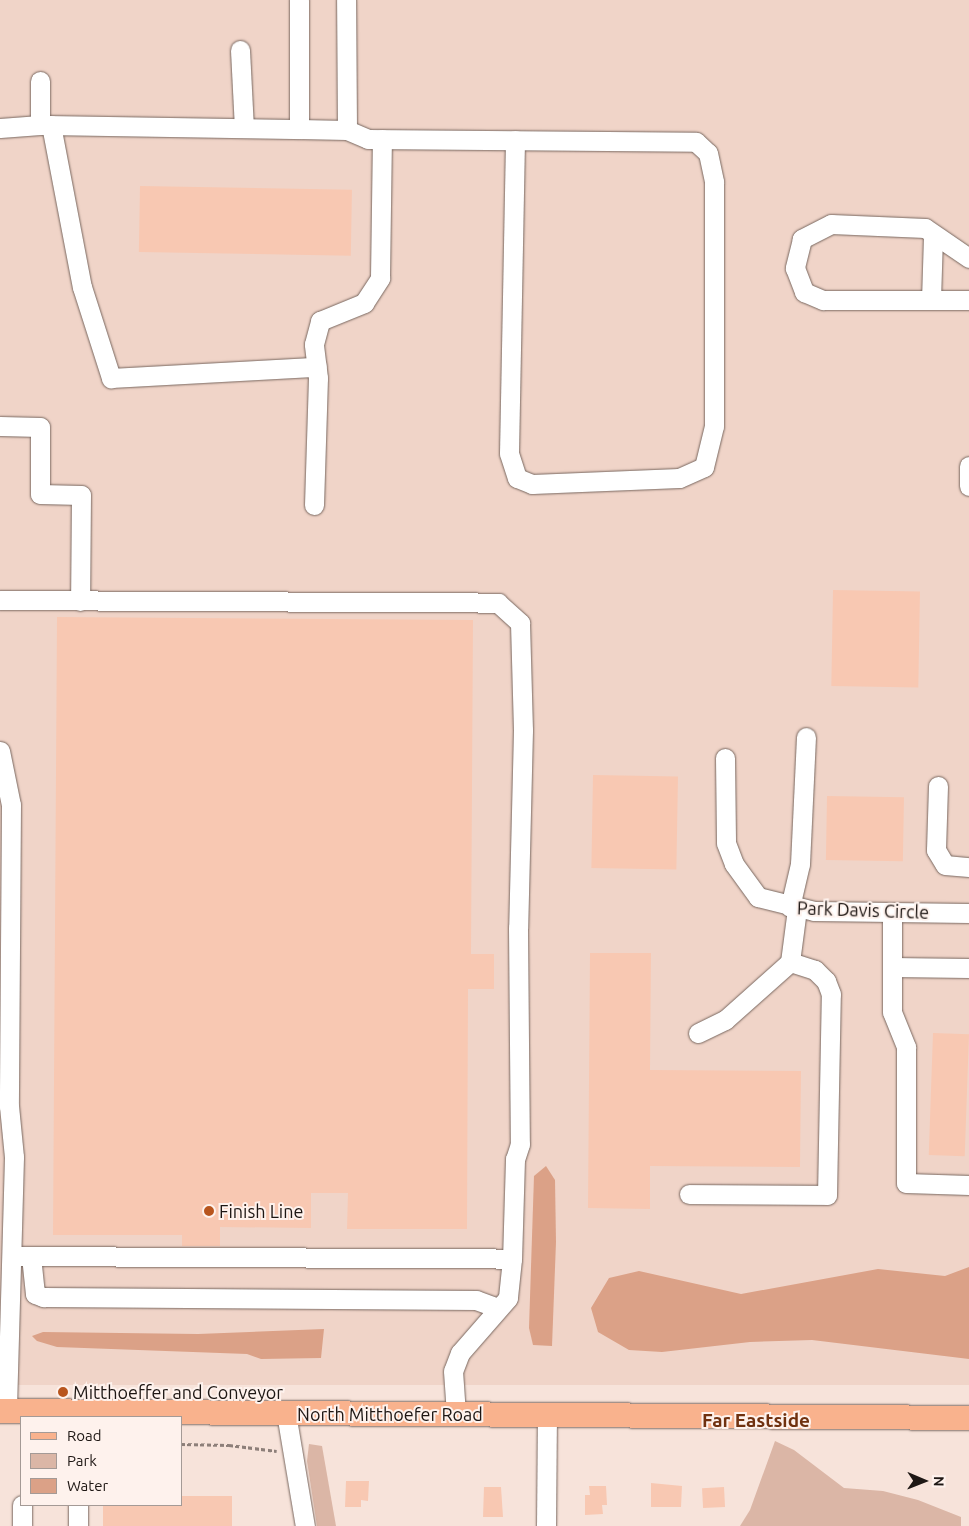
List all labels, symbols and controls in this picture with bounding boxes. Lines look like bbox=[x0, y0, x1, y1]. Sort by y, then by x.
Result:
street label: Park Davis Circle bbox=[797, 897, 929, 923]
place label: Finish Line bbox=[219, 1200, 303, 1222]
marker: Finish Line bbox=[203, 1205, 215, 1217]
place label: Mitthoeffer and Conveyor bbox=[73, 1381, 283, 1403]
marker: Mitthoeffer and Conveyor bbox=[57, 1386, 69, 1398]
street label: North Mitthoefer Road bbox=[297, 1403, 483, 1425]
district label: Far Eastside bbox=[702, 1410, 810, 1432]
legend bbox=[20, 1416, 182, 1506]
text: Road bbox=[67, 1427, 102, 1444]
text: Park bbox=[67, 1452, 97, 1469]
north arrow bbox=[899, 1456, 949, 1506]
text: N bbox=[931, 1476, 947, 1487]
text: Water bbox=[67, 1477, 108, 1494]

